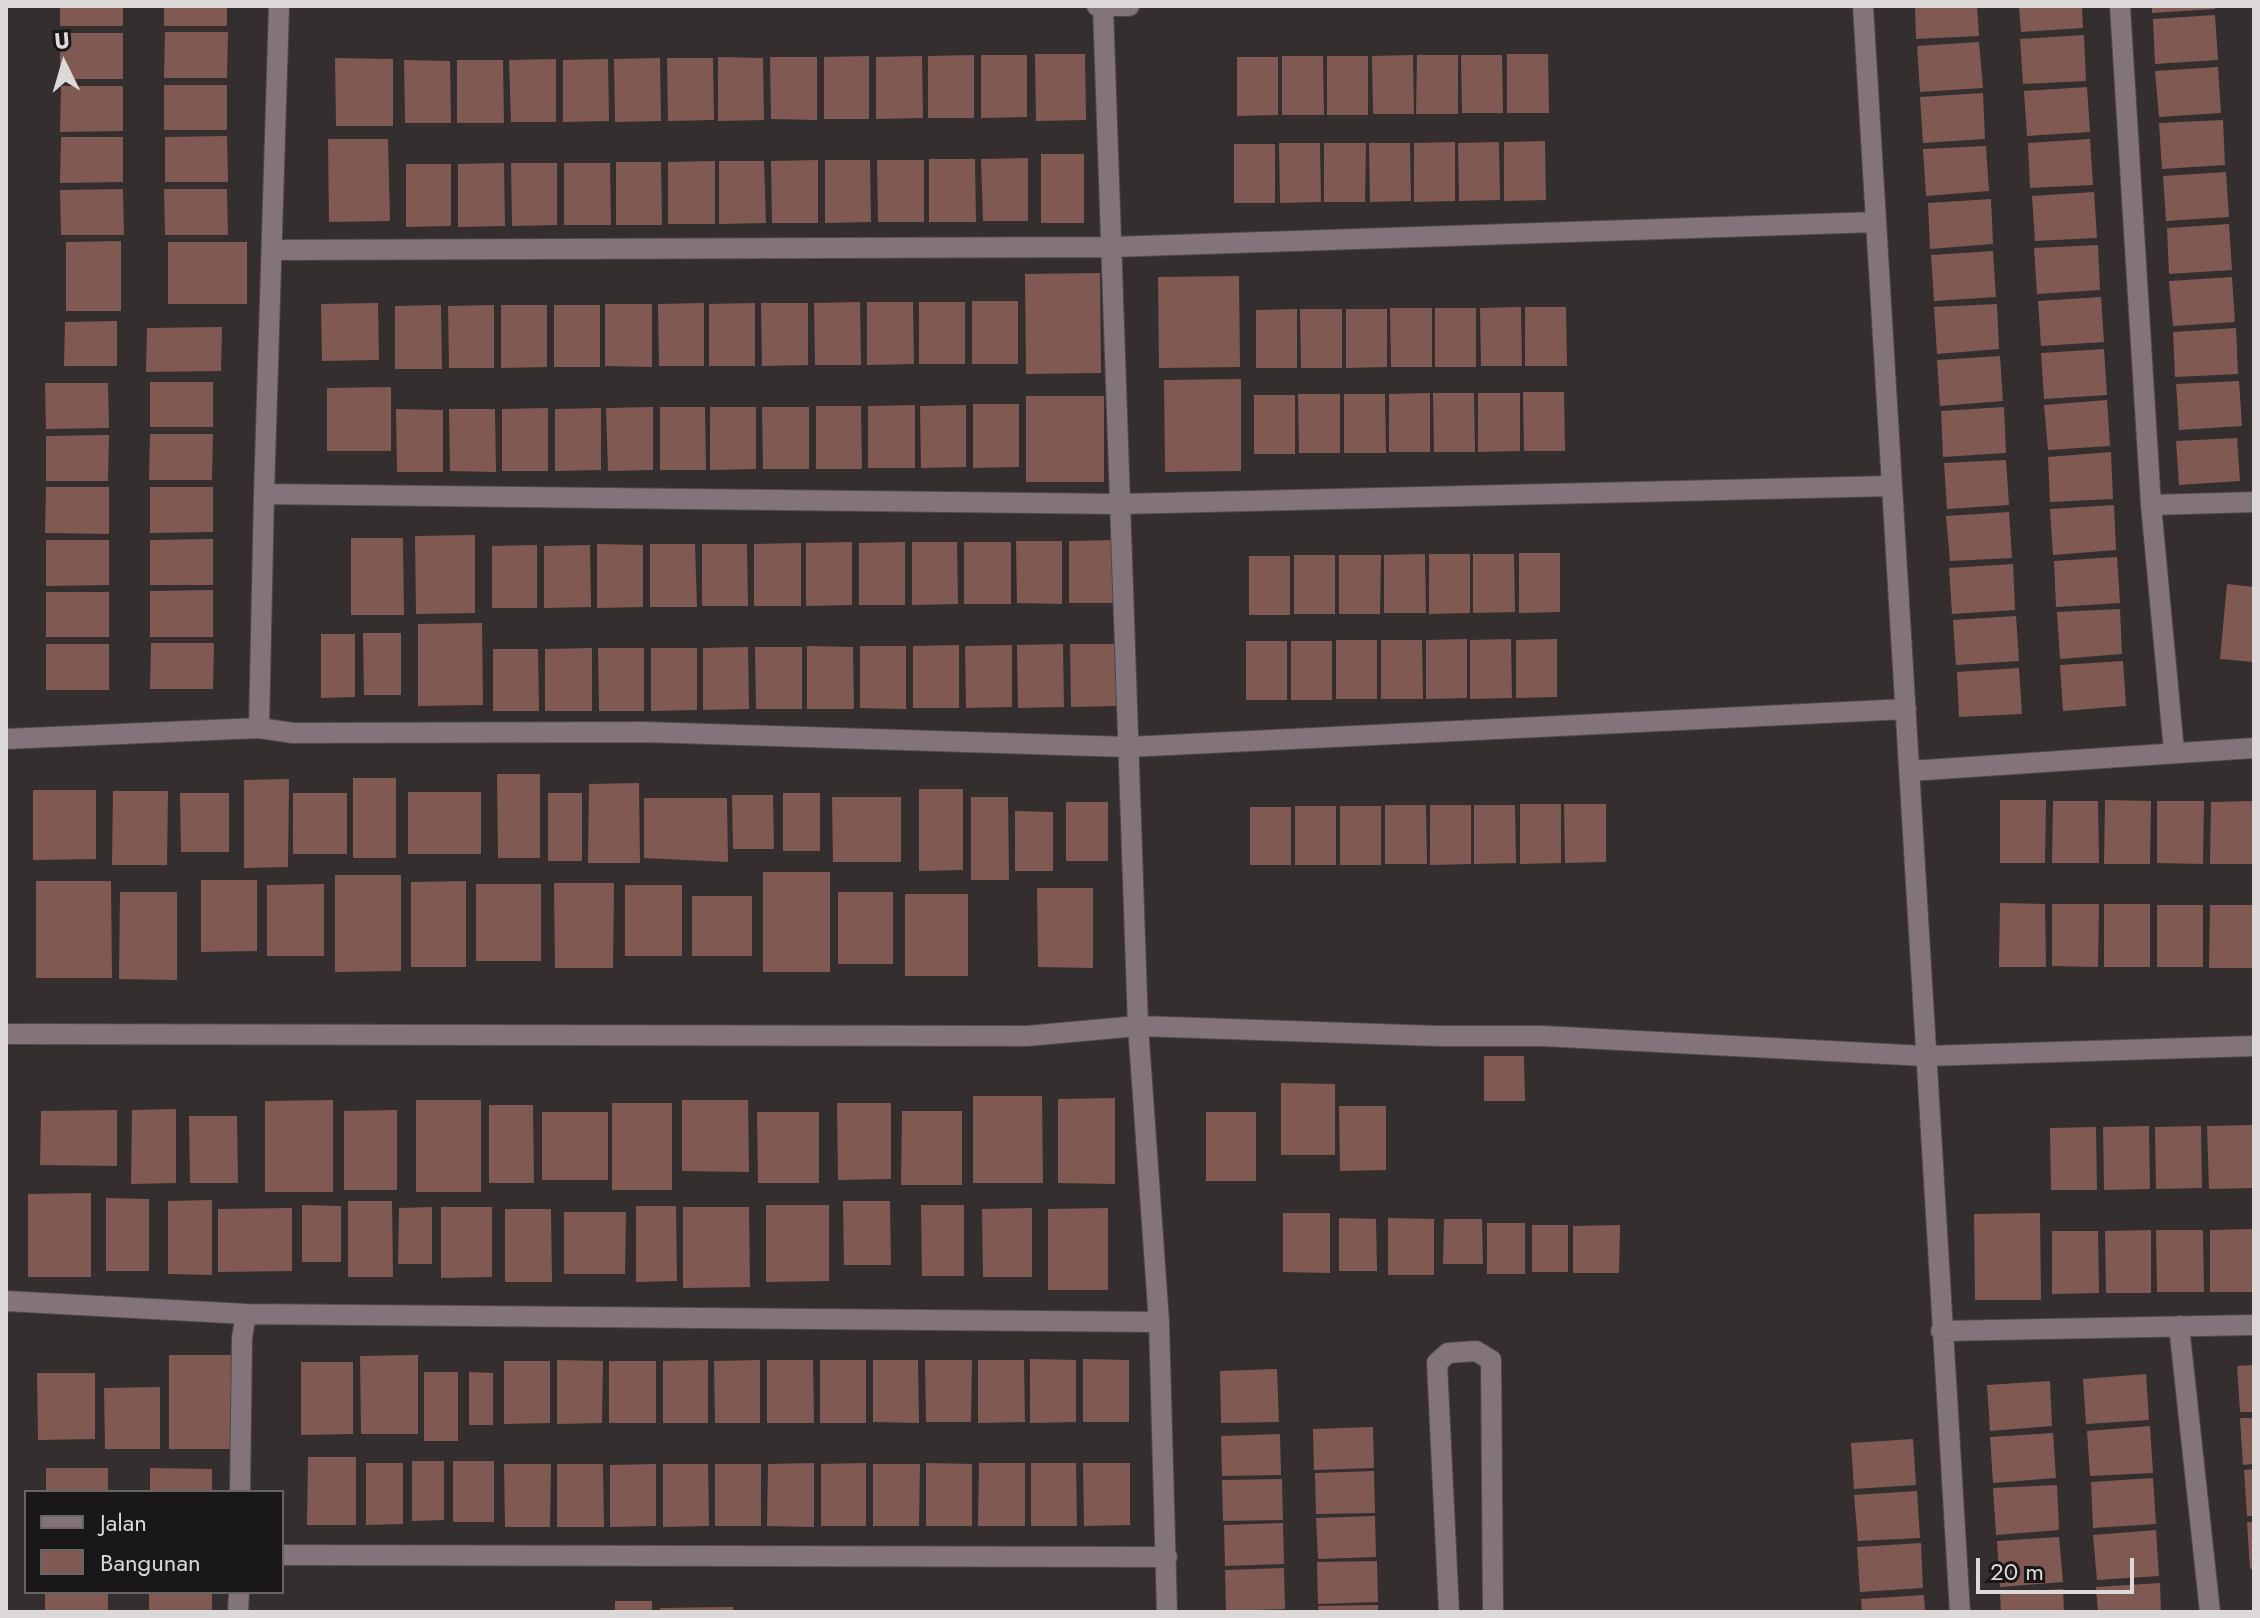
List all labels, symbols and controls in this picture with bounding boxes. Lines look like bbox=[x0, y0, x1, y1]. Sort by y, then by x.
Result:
text: U bbox=[53, 23, 71, 57]
north arrow bbox=[24, 24, 104, 104]
legend bbox=[24, 1490, 284, 1594]
text: Jalan bbox=[100, 1505, 147, 1540]
scale bar bbox=[1980, 1542, 2138, 1592]
text: Bangunan bbox=[100, 1545, 201, 1580]
text: 20 m bbox=[1990, 1554, 2044, 1589]

